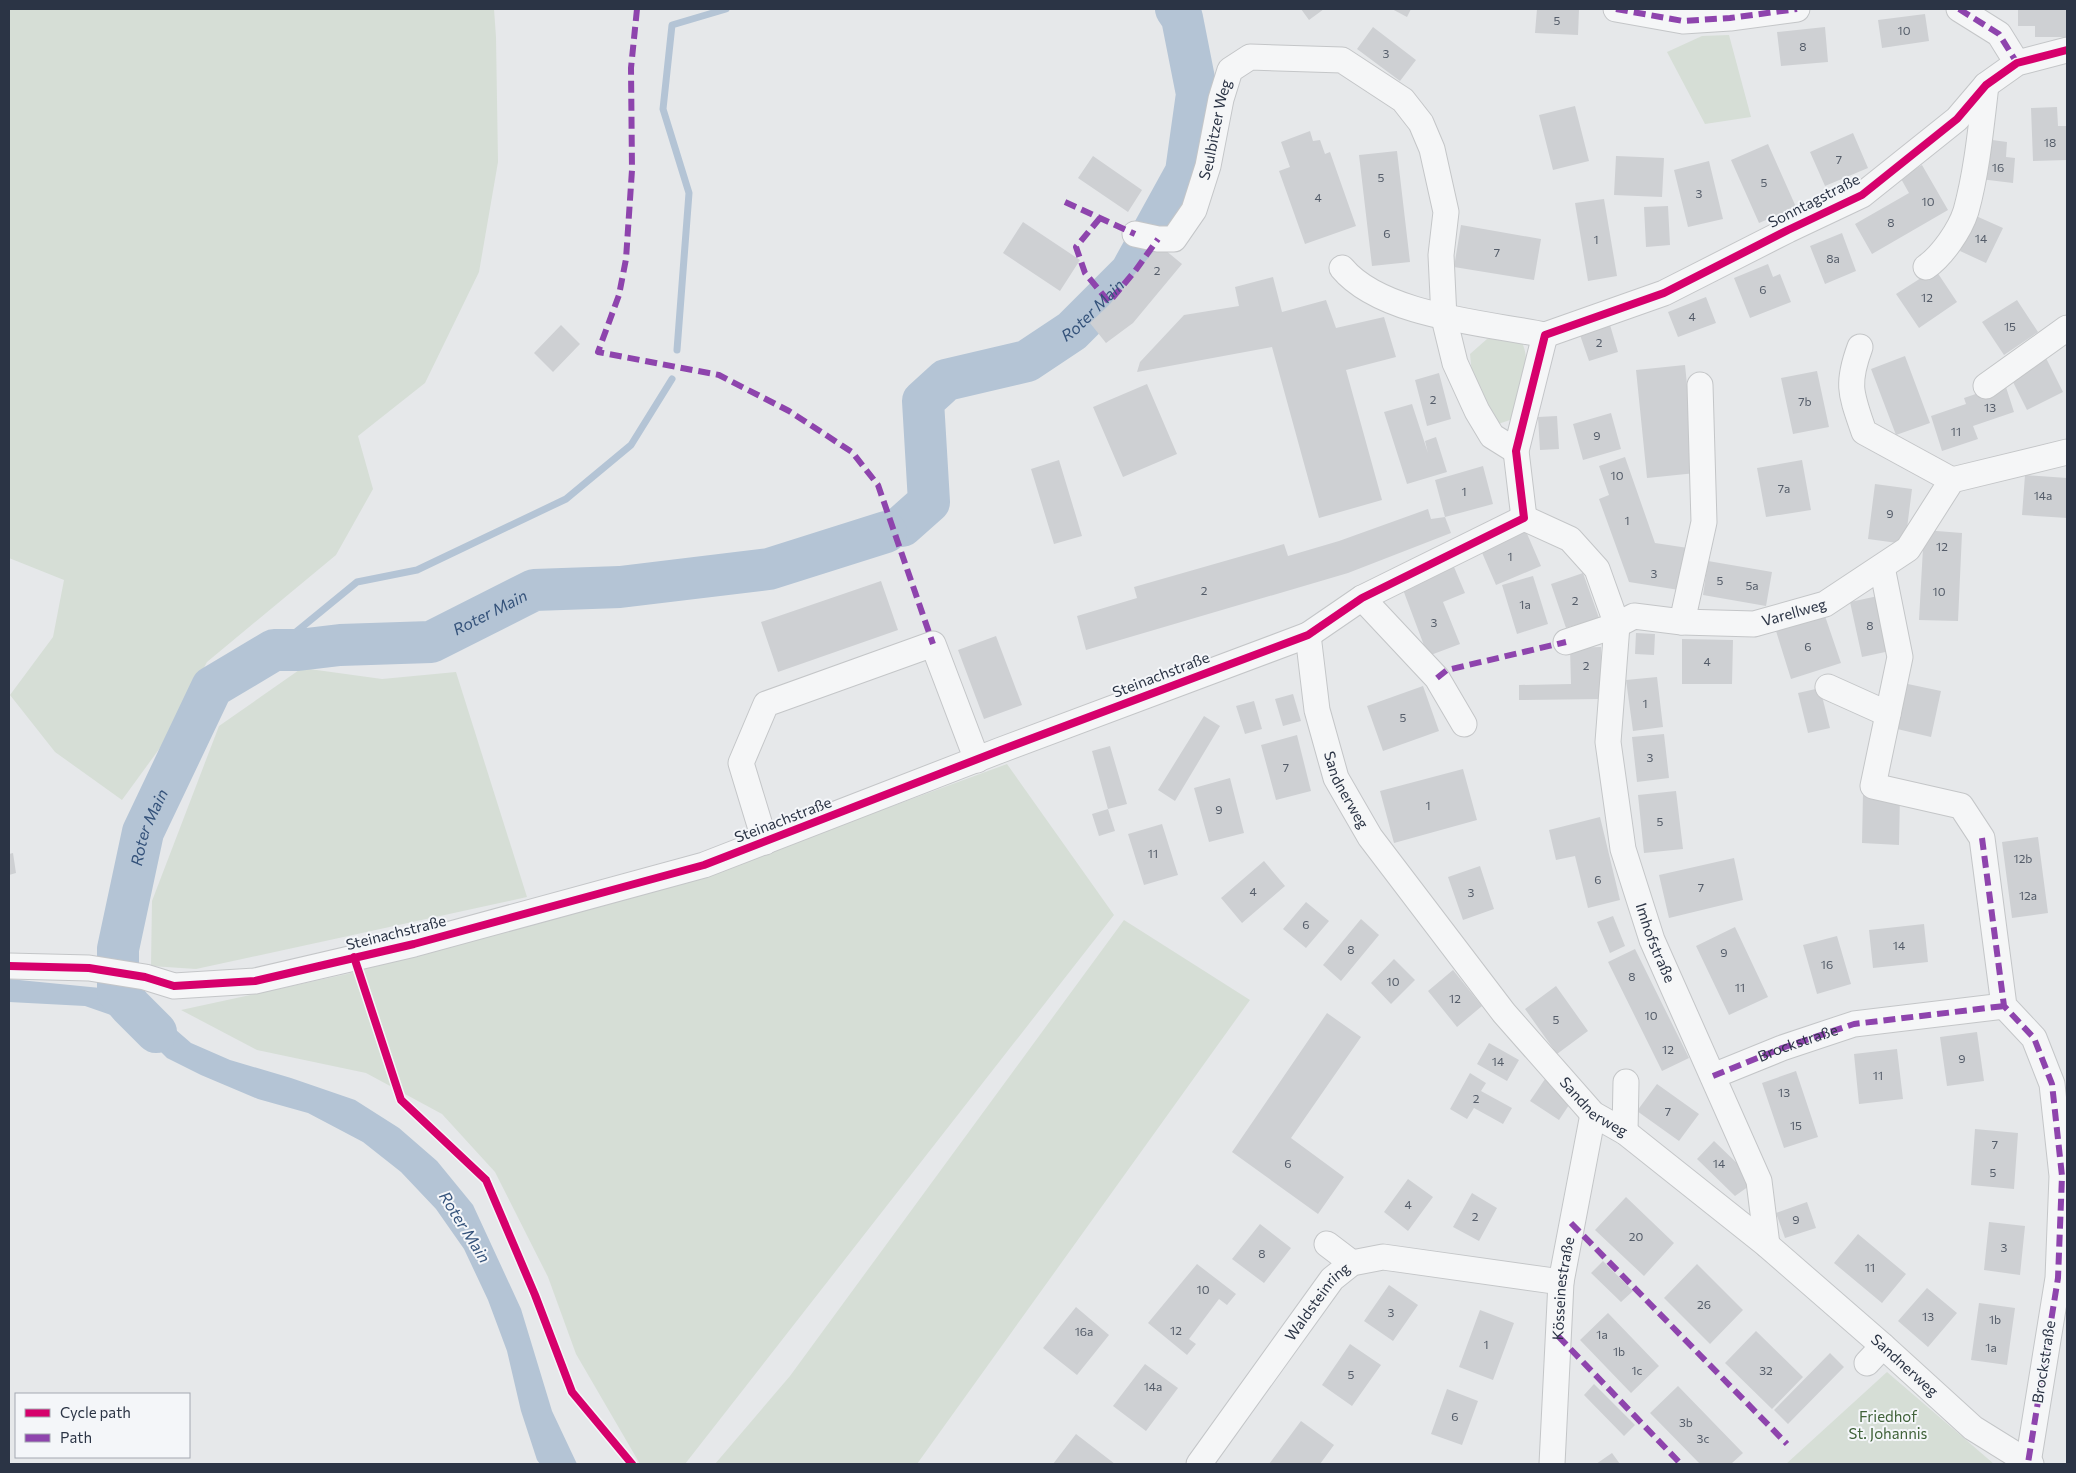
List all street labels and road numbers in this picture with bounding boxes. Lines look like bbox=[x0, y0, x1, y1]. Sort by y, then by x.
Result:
street label: Seulbitzer Weg bbox=[1194, 77, 1235, 182]
street label: Sonntagstraße bbox=[1765, 169, 1863, 231]
street label: Varellweg bbox=[1759, 594, 1828, 629]
street label: Steinachstraße bbox=[1110, 647, 1212, 701]
street label: Sandnerweg bbox=[1321, 749, 1373, 831]
street label: Steinachstraße bbox=[732, 792, 834, 846]
street label: Imhofstraße bbox=[1633, 900, 1680, 985]
street label: Steinachstraße bbox=[344, 911, 448, 953]
street label: Brockstraße bbox=[1755, 1020, 1840, 1065]
street label: Sandnerweg bbox=[1556, 1073, 1631, 1140]
street label: Kösseinestraße bbox=[1548, 1235, 1577, 1341]
street label: Waldsteinring bbox=[1281, 1258, 1353, 1344]
street label: Brockstraße bbox=[2028, 1319, 2058, 1405]
street label: Sandnerweg bbox=[1868, 1330, 1942, 1400]

